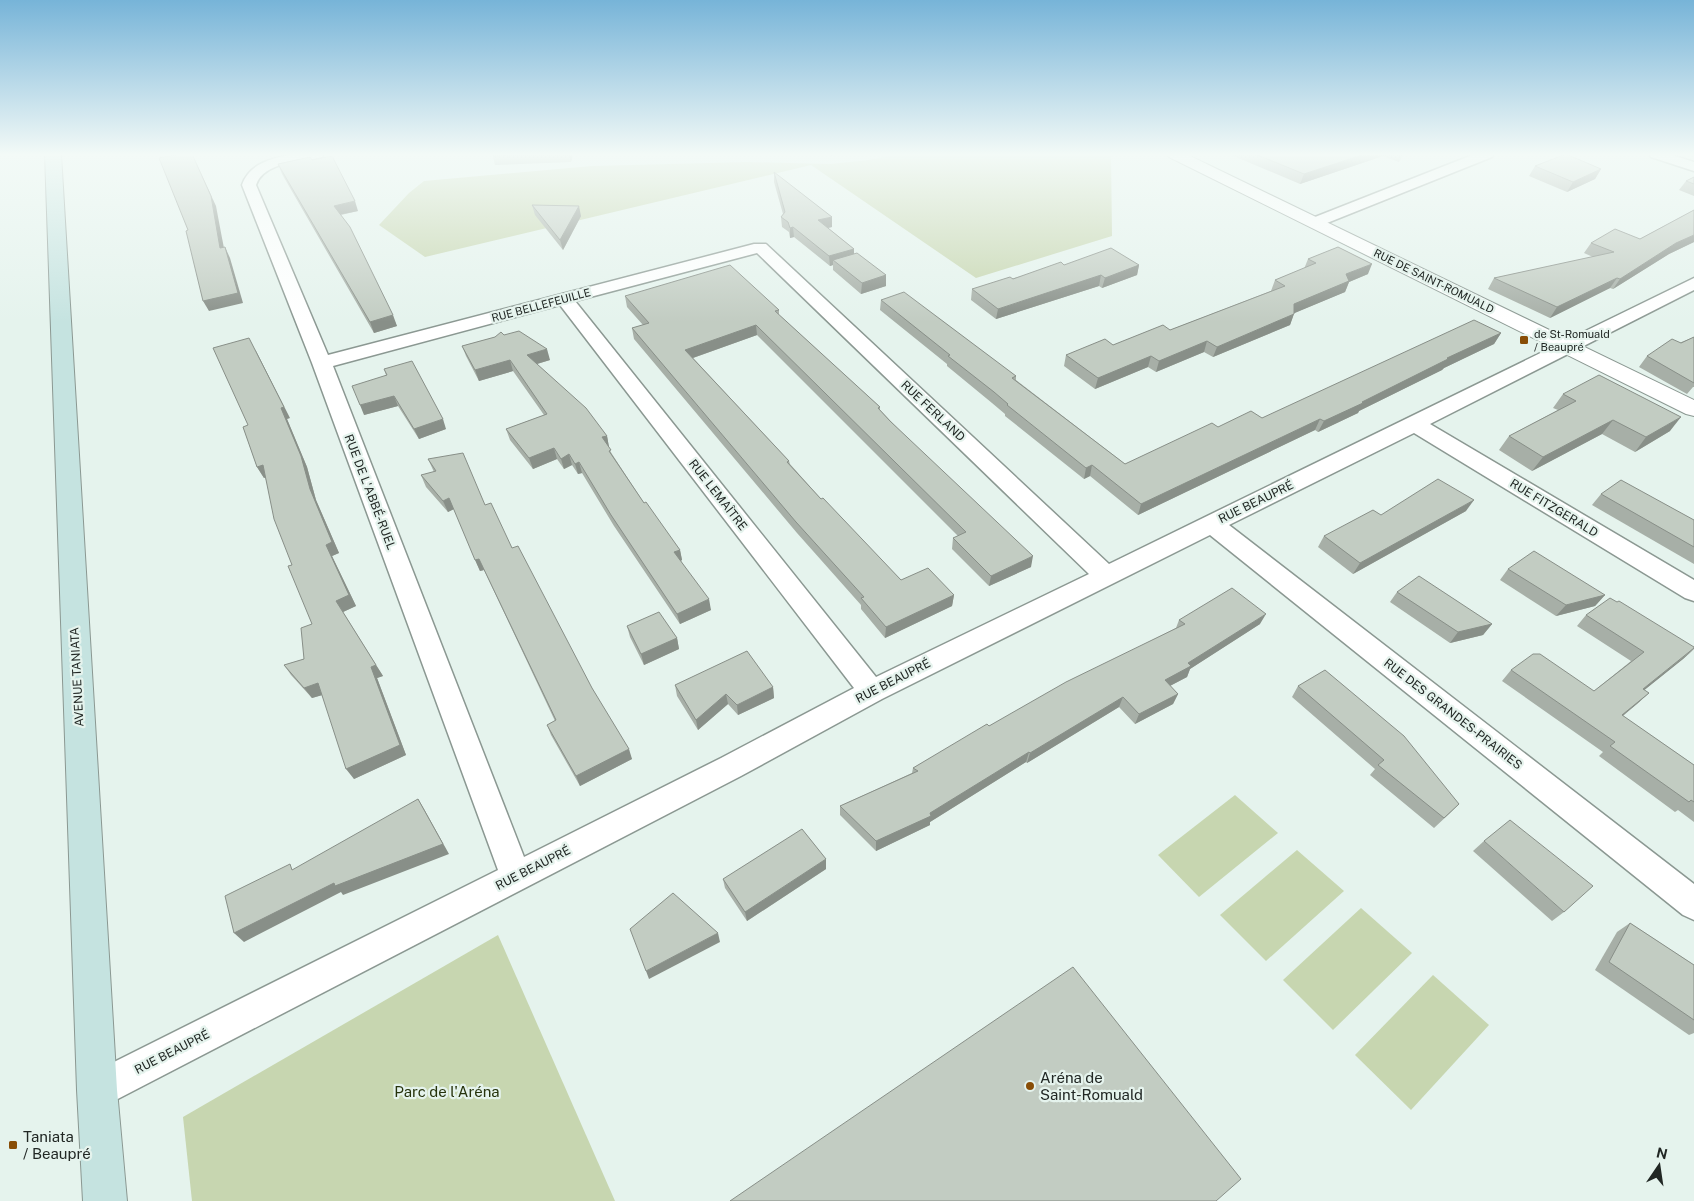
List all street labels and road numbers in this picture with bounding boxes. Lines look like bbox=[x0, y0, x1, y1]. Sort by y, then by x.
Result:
street label: RUE DE SAINT-ROMUALD bbox=[1372, 247, 1496, 316]
street label: RUE BELLEFEUILLE bbox=[490, 286, 592, 324]
street label: RUE FERLAND bbox=[898, 378, 968, 444]
street label: RUE DE L'ABBÉ-RUEL bbox=[342, 432, 399, 552]
street label: RUE LEMAÎTRE bbox=[686, 457, 750, 533]
street label: RUE FITZGERALD bbox=[1507, 476, 1601, 540]
street label: RUE BEAUPRÉ bbox=[1216, 478, 1296, 526]
street label: AVENUE TANIATA bbox=[67, 626, 87, 727]
street label: RUE BEAUPRÉ bbox=[853, 656, 933, 706]
street label: RUE DES GRANDES-PRAIRIES bbox=[1381, 656, 1525, 772]
street label: RUE BEAUPRÉ bbox=[493, 843, 573, 893]
street label: RUE BEAUPRÉ bbox=[132, 1027, 212, 1077]

